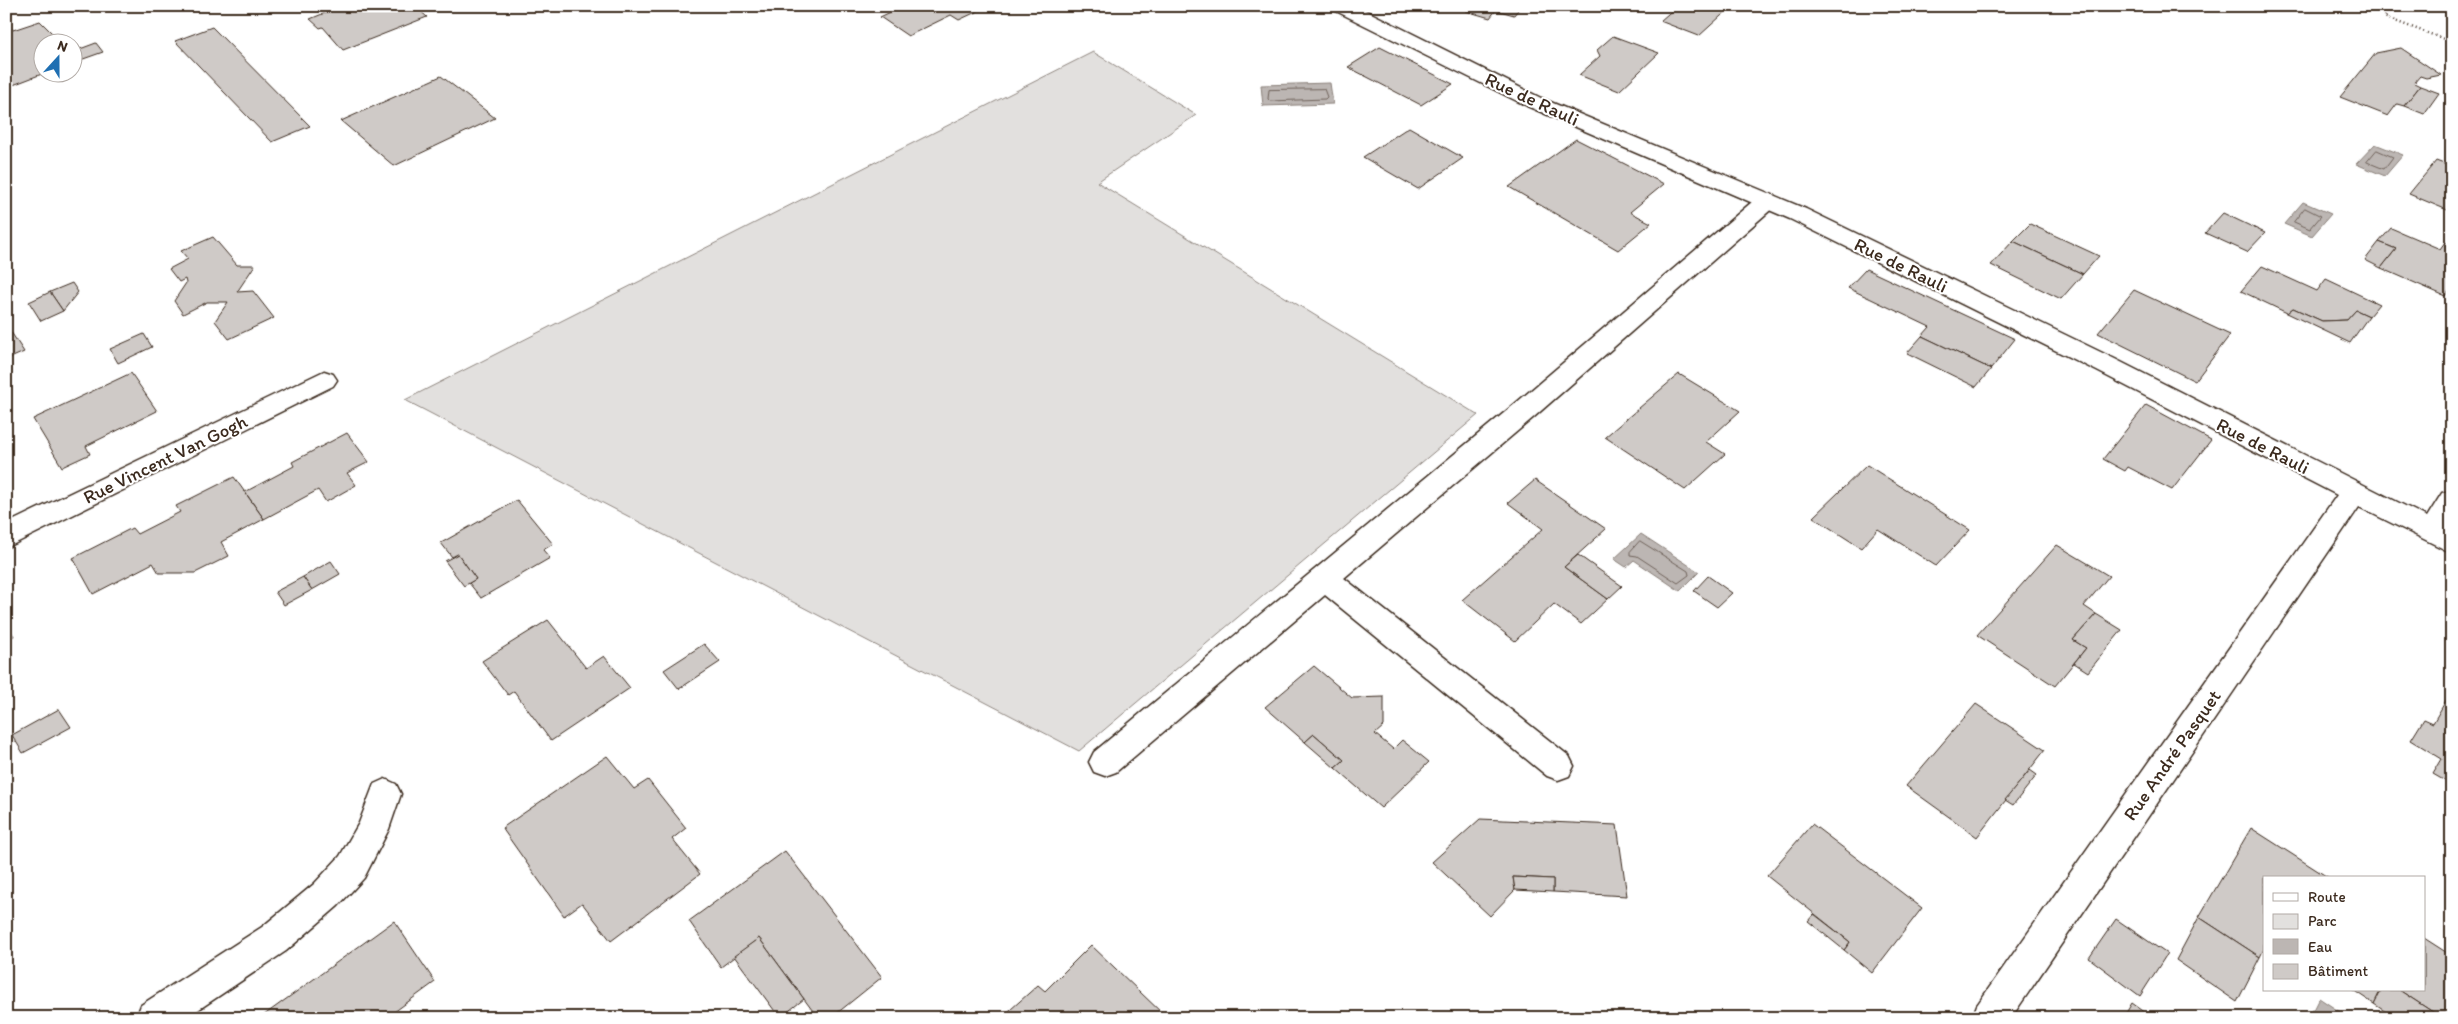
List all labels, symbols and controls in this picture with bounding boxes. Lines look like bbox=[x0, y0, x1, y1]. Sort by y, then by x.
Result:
north arrow bbox=[32, 32, 82, 82]
text: N bbox=[55, 37, 70, 56]
street label: Rue de Rauli bbox=[1481, 67, 1583, 131]
street label: Rue de Rauli bbox=[1850, 232, 1952, 298]
street label: Rue Vincent Van Gogh bbox=[79, 409, 251, 509]
street label: Rue de Rauli bbox=[2213, 413, 2313, 479]
street label: Rue André Pasquet bbox=[2118, 685, 2226, 825]
legend bbox=[2263, 876, 2426, 992]
text: Route bbox=[2308, 888, 2346, 906]
text: Parc bbox=[2308, 912, 2337, 930]
text: Eau bbox=[2308, 938, 2332, 956]
text: Bâtiment bbox=[2308, 962, 2369, 980]

